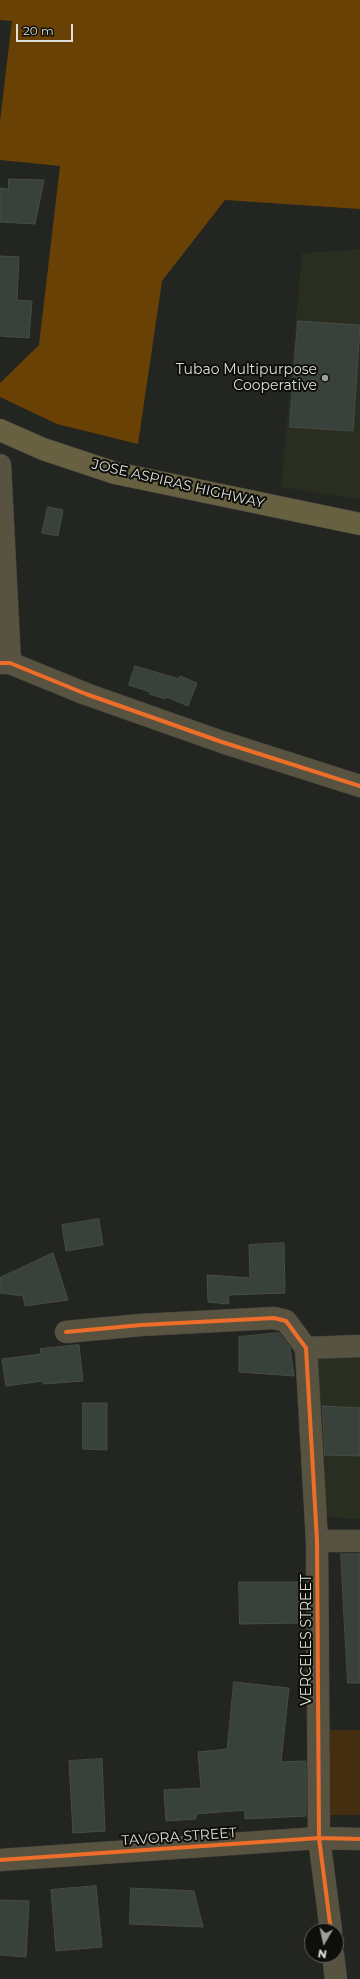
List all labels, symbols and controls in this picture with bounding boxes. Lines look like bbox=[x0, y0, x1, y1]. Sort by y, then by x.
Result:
scale bar bbox=[18, 16, 75, 42]
text: 20 m bbox=[23, 23, 54, 38]
place label: Tubao Multipurpose Cooperative bbox=[176, 362, 317, 394]
marker: Tubao Multipurpose Cooperative bbox=[320, 373, 330, 383]
street label: JOSE ASPIRAS HIGHWAY bbox=[90, 456, 266, 512]
street label: VERCELES STREET bbox=[299, 1574, 315, 1706]
street label: TAVORA STREET bbox=[121, 1825, 237, 1849]
north arrow bbox=[304, 1923, 344, 1963]
text: N bbox=[317, 1946, 328, 1961]

